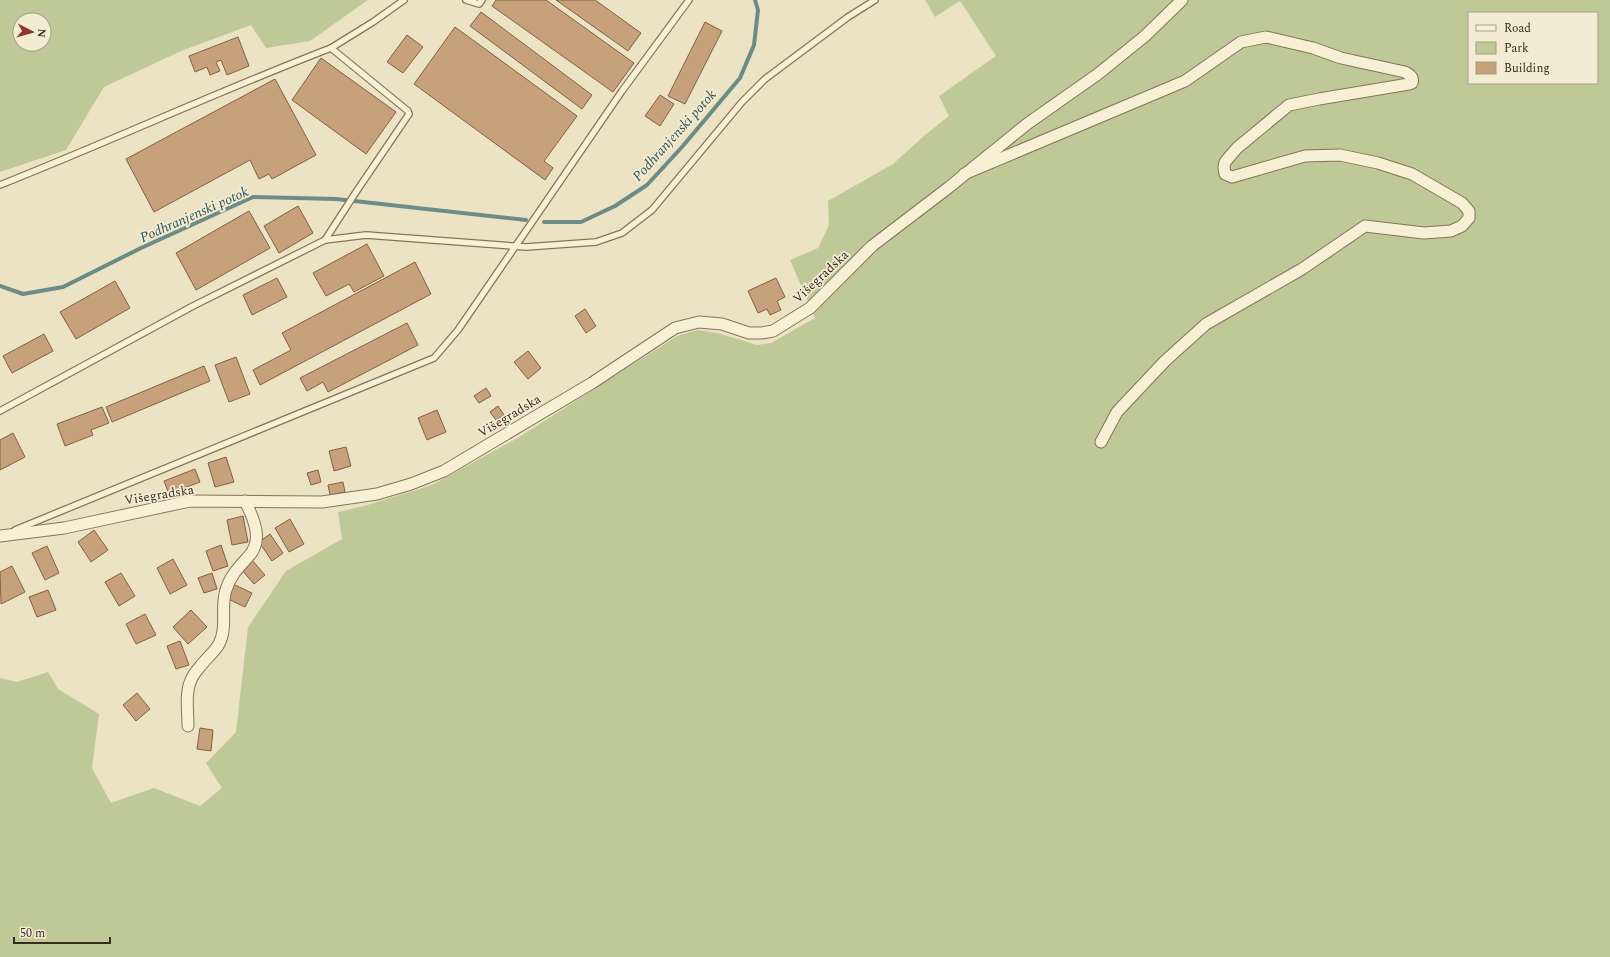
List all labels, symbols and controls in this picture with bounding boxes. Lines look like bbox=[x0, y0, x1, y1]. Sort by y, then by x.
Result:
north arrow bbox=[12, 12, 52, 52]
legend bbox=[1468, 12, 1598, 84]
text: Road bbox=[1504, 19, 1531, 38]
text: N bbox=[33, 28, 50, 38]
text: Park bbox=[1504, 39, 1529, 58]
text: Building bbox=[1504, 59, 1550, 78]
water label: Podhranjenski potok bbox=[627, 84, 722, 186]
water label: Podhranjenski potok bbox=[136, 181, 252, 248]
street label: Višegradska bbox=[788, 245, 854, 308]
street label: Višegradska bbox=[474, 389, 545, 443]
street label: Višegradska bbox=[123, 479, 196, 510]
scale bar bbox=[14, 919, 110, 945]
text: 50 m bbox=[20, 924, 45, 943]

